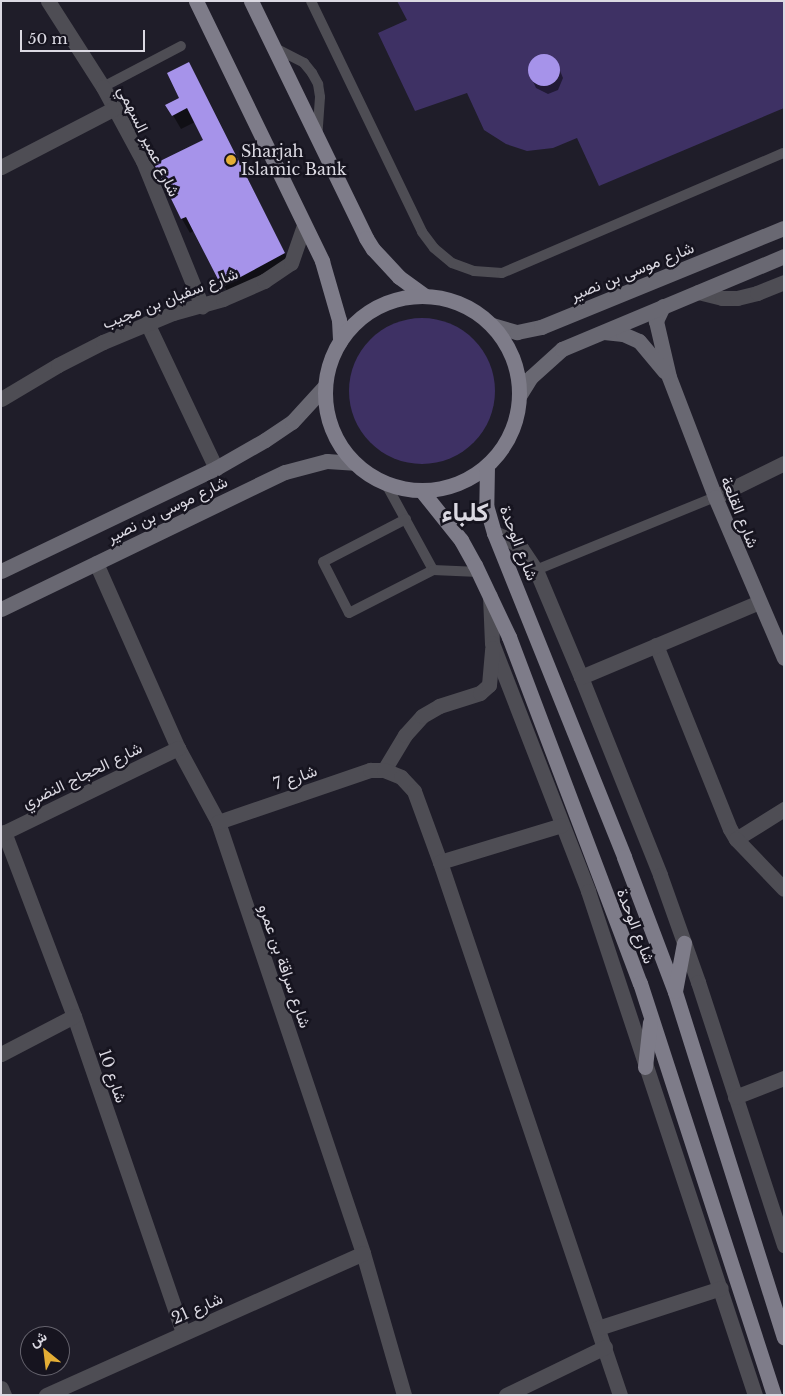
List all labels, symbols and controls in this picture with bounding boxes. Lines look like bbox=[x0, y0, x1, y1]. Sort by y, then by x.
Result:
scale bar bbox=[22, 20, 148, 52]
text: 50 m bbox=[28, 29, 68, 48]
street label: شارع عمير السهمي bbox=[114, 82, 184, 200]
place label: Sharjah Islamic Bank bbox=[241, 141, 347, 179]
marker: Sharjah Islamic Bank bbox=[225, 154, 237, 166]
street label: شارع موسى بن نصير bbox=[567, 237, 697, 305]
street label: شارع سفيان بن مجيب bbox=[99, 263, 241, 333]
street label: شارع موسى بن نصير bbox=[104, 472, 230, 546]
street label: شارع القلعة bbox=[717, 473, 763, 551]
district label: كلباء bbox=[441, 497, 489, 529]
street label: شارع الوحدة bbox=[496, 503, 542, 583]
street label: شارع الحجاج النضري bbox=[19, 738, 145, 812]
street label: شارع 7 bbox=[271, 761, 319, 793]
street label: شارع الوحدة bbox=[613, 886, 659, 966]
street label: شارع سراقة بن عمرو bbox=[255, 902, 315, 1030]
street label: شارع 10 bbox=[95, 1047, 131, 1105]
street label: شارع 21 bbox=[169, 1288, 225, 1328]
north arrow bbox=[20, 1326, 70, 1376]
text: ش bbox=[26, 1327, 50, 1351]

